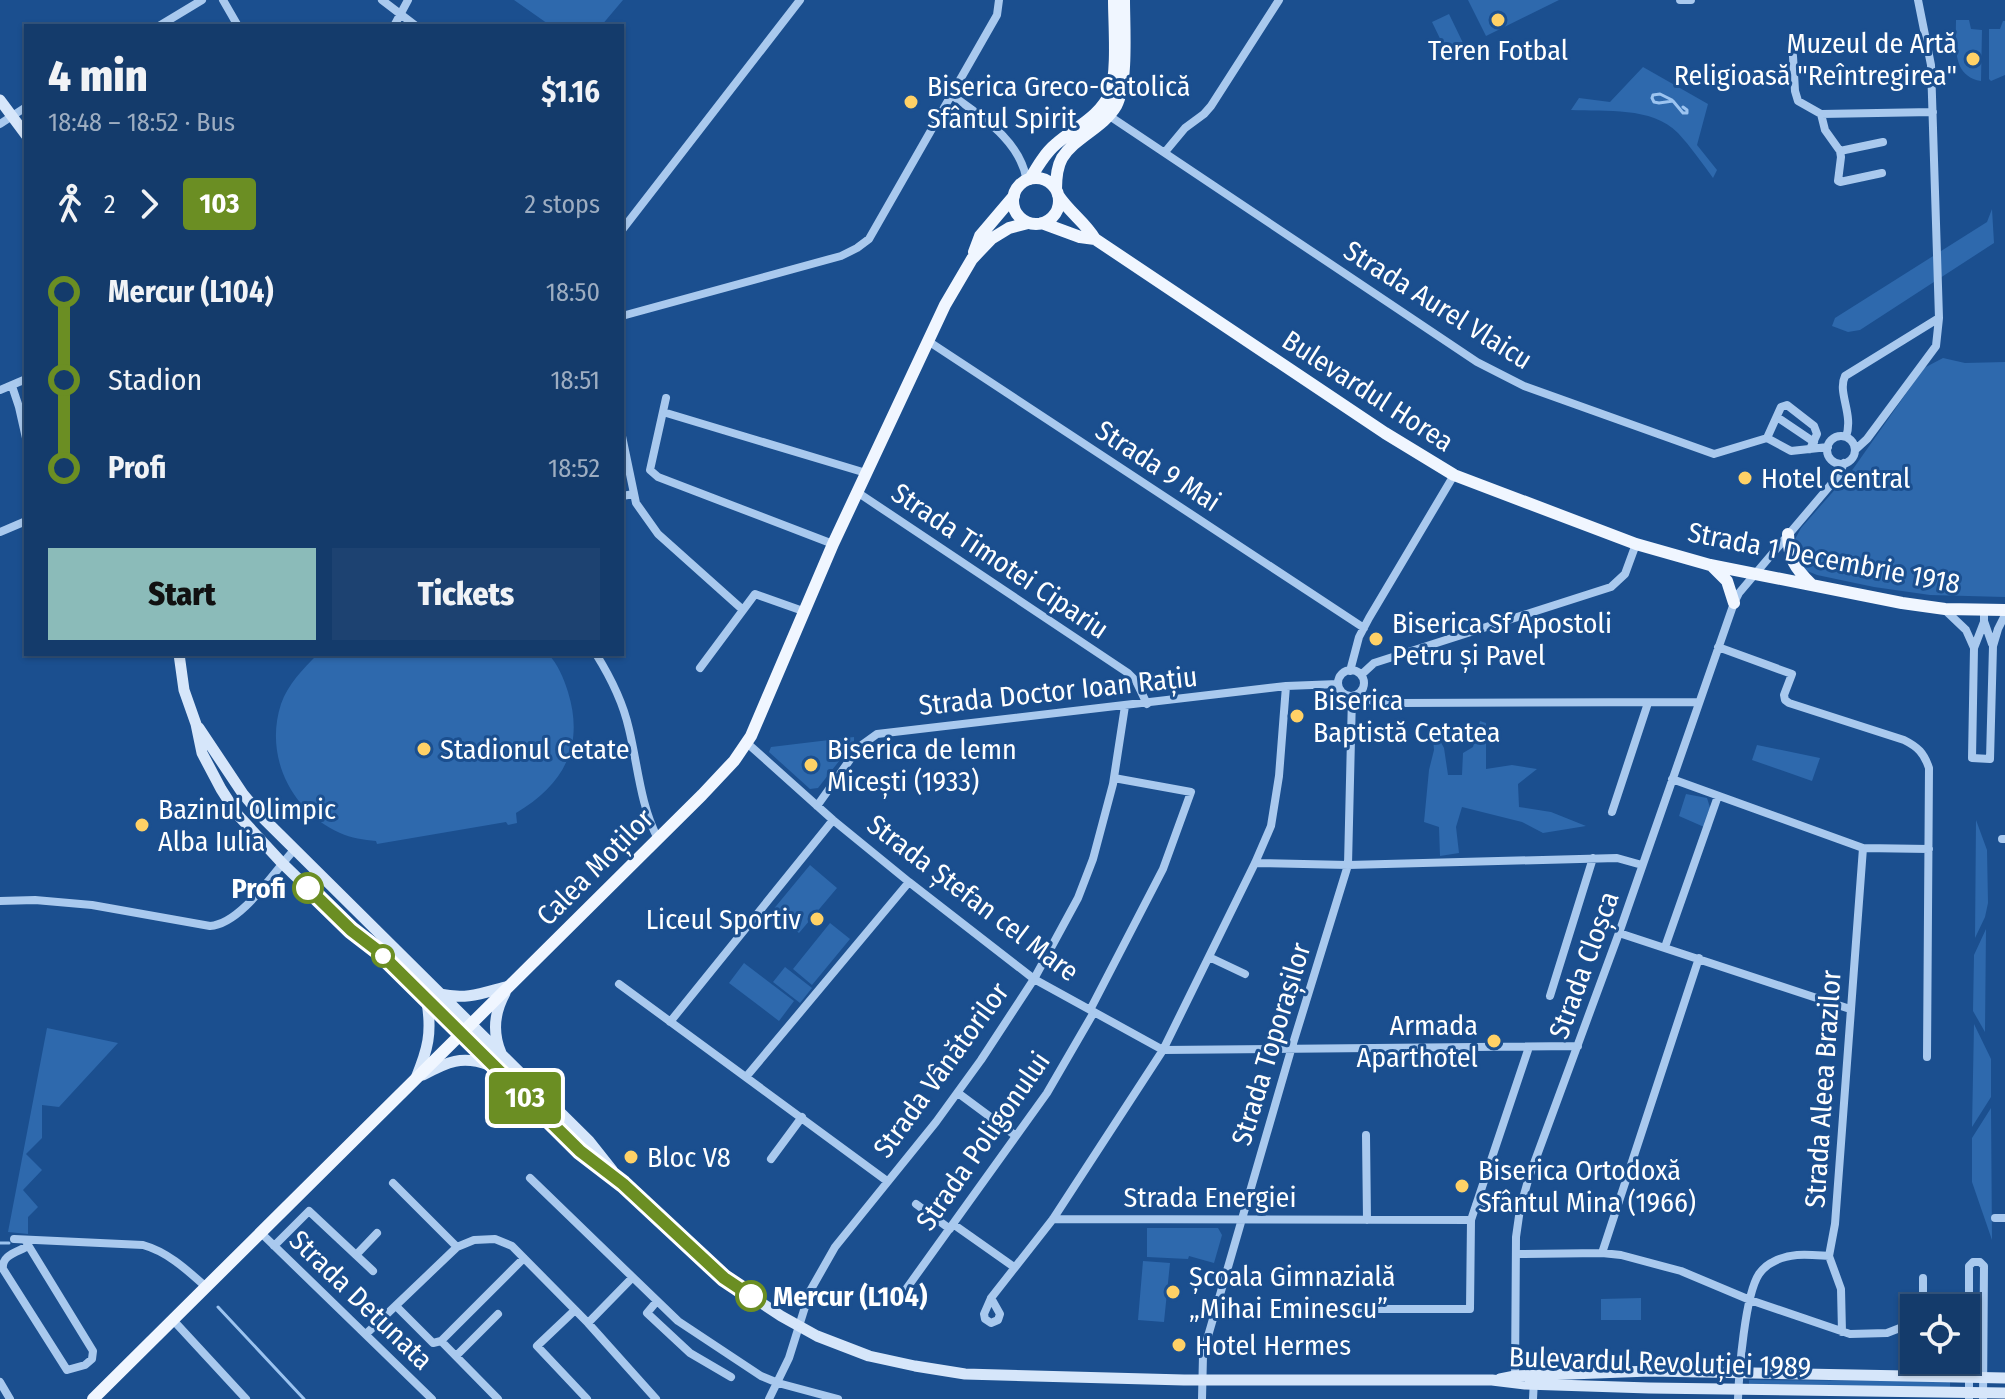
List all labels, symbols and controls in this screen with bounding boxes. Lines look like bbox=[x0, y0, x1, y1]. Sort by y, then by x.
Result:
marker: Teren Fotbal bbox=[1489, 11, 1507, 29]
place label: Muzeul de Artă Religioasă "Reîntregirea" bbox=[1674, 27, 1957, 92]
place label: Teren Fotbal bbox=[1428, 34, 1568, 67]
text: 4 min bbox=[48, 50, 148, 103]
marker: Muzeul de Artă Religioasă "Reîntregirea" bbox=[1964, 50, 1982, 68]
place label: Biserica Greco-Catolică Sfântul Spirit bbox=[927, 70, 1190, 135]
text: $1.16 bbox=[541, 74, 600, 110]
marker: Biserica Greco-Catolică Sfântul Spirit bbox=[902, 93, 920, 111]
text: 18:48 – 18:52 · Bus bbox=[48, 107, 235, 138]
icon: walk bbox=[48, 182, 92, 226]
icon: forward bbox=[127, 182, 171, 226]
text: 103 bbox=[199, 187, 240, 220]
text: 2 bbox=[104, 189, 115, 220]
text: 2 stops bbox=[525, 189, 600, 220]
street label: Strada Aurel Vlaicu bbox=[1338, 234, 1538, 376]
text: Mercur (L104) bbox=[108, 274, 273, 310]
text: 18:50 bbox=[546, 277, 600, 308]
street label: Bulevardul Horea bbox=[1276, 323, 1460, 459]
text: Stadion bbox=[108, 362, 202, 398]
text: 18:51 bbox=[550, 365, 600, 396]
street label: Strada 9 Mai bbox=[1090, 414, 1226, 518]
text: Profi bbox=[108, 450, 166, 486]
text: 18:52 bbox=[548, 453, 600, 484]
place label: Hotel Central bbox=[1761, 462, 1910, 495]
marker: Hotel Central bbox=[1736, 469, 1754, 487]
street label: Strada Timotei Cipariu bbox=[885, 476, 1115, 646]
street label: Strada 1 Decembrie 1918 bbox=[1685, 515, 1963, 601]
button: Start bbox=[48, 548, 316, 640]
button: Tickets bbox=[332, 548, 600, 640]
place label: Biserica Sf Apostoli Petru și Pavel bbox=[1392, 607, 1612, 673]
marker: Biserica Sf Apostoli Petru și Pavel bbox=[1367, 630, 1385, 648]
street label: Strada Doctor Ioan Rațiu bbox=[917, 660, 1199, 723]
place label: Biserica Baptistă Cetatea bbox=[1313, 684, 1501, 749]
marker: Biserica Baptistă Cetatea bbox=[1288, 707, 1306, 725]
place label: Stadionul Cetate bbox=[440, 733, 629, 766]
place label: Biserica de lemn Micești (1933) bbox=[827, 733, 1017, 799]
marker: Stadionul Cetate bbox=[415, 740, 433, 758]
marker: Biserica de lemn Micești (1933) bbox=[802, 756, 820, 774]
place label: Bazinul Olimpic Alba Iulia bbox=[158, 793, 336, 858]
street label: Calea Moților bbox=[530, 802, 661, 933]
street label: Strada Ștefan cel Mare bbox=[860, 808, 1085, 989]
marker: Bazinul Olimpic Alba Iulia bbox=[133, 816, 151, 834]
place label: Profi bbox=[232, 872, 286, 905]
marker: Profi bbox=[293, 873, 323, 903]
street label: Strada Cloșca bbox=[1542, 887, 1627, 1043]
place label: Liceul Sportiv bbox=[646, 903, 802, 936]
marker: Liceul Sportiv bbox=[808, 910, 826, 928]
street label: Strada Toporașilor bbox=[1225, 939, 1318, 1150]
unlabelled marker bbox=[372, 945, 394, 967]
street label: Strada Aleea Brazilor bbox=[1798, 969, 1848, 1209]
street label: Strada Vânătorilor bbox=[866, 976, 1016, 1164]
place label: Armada Aparthotel bbox=[1357, 1009, 1478, 1074]
marker: Armada Aparthotel bbox=[1485, 1032, 1503, 1050]
street label: Strada Poligonului bbox=[909, 1046, 1057, 1236]
line badge: 103 bbox=[479, 1072, 571, 1124]
text: 103 bbox=[505, 1081, 545, 1114]
place label: Bloc V8 bbox=[647, 1141, 731, 1174]
marker: Bloc V8 bbox=[622, 1148, 640, 1166]
place label: Biserica Ortodoxă Sfântul Mina (1966) bbox=[1478, 1154, 1696, 1219]
marker: Biserica Ortodoxă Sfântul Mina (1966) bbox=[1453, 1177, 1471, 1195]
street label: Strada Energiei bbox=[1124, 1181, 1296, 1214]
street label: Strada Detunata bbox=[283, 1224, 439, 1376]
place label: Școala Gimnazială „Mihai Eminescu” bbox=[1189, 1260, 1395, 1325]
place label: Mercur (L104) bbox=[773, 1280, 928, 1313]
marker: Mercur (L104) bbox=[736, 1281, 766, 1311]
marker: Școala Gimnazială „Mihai Eminescu” bbox=[1164, 1283, 1182, 1301]
map controls bbox=[1900, 1294, 1980, 1374]
button: locate bbox=[1900, 1294, 1980, 1374]
place label: Hotel Hermes bbox=[1195, 1329, 1351, 1362]
marker: Hotel Hermes bbox=[1170, 1336, 1188, 1354]
street label: Bulevardul Revoluției 1989 bbox=[1508, 1340, 1812, 1385]

